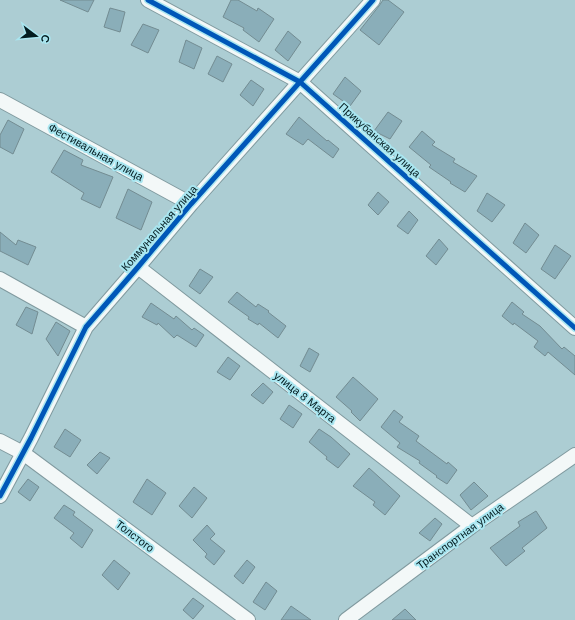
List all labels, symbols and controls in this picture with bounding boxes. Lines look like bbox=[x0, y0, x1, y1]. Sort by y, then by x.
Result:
north arrow bbox=[16, 16, 56, 56]
text: С bbox=[39, 33, 52, 44]
street label: Прикубанская улица bbox=[337, 100, 424, 180]
street label: Фестивальная улица bbox=[46, 121, 146, 184]
street label: Коммунальная улица bbox=[119, 182, 200, 273]
street label: улица 8 Марта bbox=[272, 369, 339, 425]
street label: Транспортная улица bbox=[414, 500, 506, 572]
street label: Толстого bbox=[114, 518, 156, 554]

